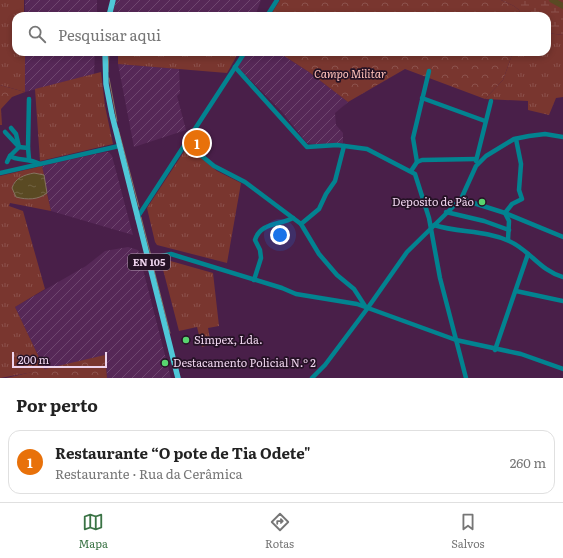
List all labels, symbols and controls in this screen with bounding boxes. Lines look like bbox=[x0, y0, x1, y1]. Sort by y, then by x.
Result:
search box bbox=[12, 12, 551, 56]
icon: search bbox=[26, 23, 48, 45]
text: Pesquisar aqui bbox=[58, 23, 161, 46]
park label: Campo Militar bbox=[314, 65, 386, 81]
pin: 1 bbox=[184, 128, 210, 158]
place label: Deposito de Pão bbox=[392, 193, 474, 209]
marker: Deposito de Pão bbox=[477, 197, 487, 207]
your location bbox=[270, 225, 290, 245]
road number: EN 105 bbox=[128, 254, 170, 270]
place label: Simpex, Lda. bbox=[194, 331, 263, 347]
marker: Simpex, Lda. bbox=[181, 335, 191, 345]
scale bar bbox=[12, 350, 107, 369]
text: 200 m bbox=[18, 351, 49, 367]
place label: Destacamento Policial N.º 2 bbox=[173, 354, 316, 370]
marker: Destacamento Policial N.º 2 bbox=[160, 358, 170, 368]
text: Por perto bbox=[16, 392, 98, 417]
text: Restaurante “O pote de Tia Odete" bbox=[55, 441, 311, 464]
text: 1 bbox=[27, 453, 33, 472]
text: 260 m bbox=[510, 453, 546, 472]
text: Restaurante · Rua da Cerâmica bbox=[55, 464, 243, 483]
tab: Mapa bbox=[79, 511, 108, 551]
tab: Rotas bbox=[265, 511, 294, 551]
tab: Salvos bbox=[451, 511, 484, 551]

